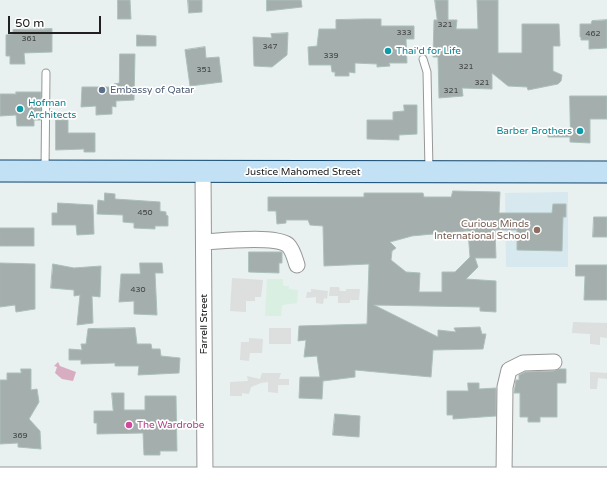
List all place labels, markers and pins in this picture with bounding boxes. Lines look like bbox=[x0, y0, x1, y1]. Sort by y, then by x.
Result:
place label: Thai'd for Life bbox=[396, 45, 461, 57]
marker: Thai'd for Life bbox=[383, 46, 393, 56]
place label: Embassy of Qatar bbox=[110, 84, 194, 96]
marker: Embassy of Qatar bbox=[97, 85, 107, 95]
place label: Hofman Architects bbox=[28, 97, 76, 120]
marker: Hofman Architects bbox=[15, 104, 25, 114]
place label: Barber Brothers bbox=[496, 125, 572, 137]
marker: Barber Brothers bbox=[575, 126, 585, 136]
place label: Curious Minds International School bbox=[434, 218, 529, 242]
marker: Curious Minds International School bbox=[532, 225, 542, 235]
place label: The Wardrobe bbox=[137, 419, 204, 431]
marker: The Wardrobe bbox=[124, 420, 134, 430]

